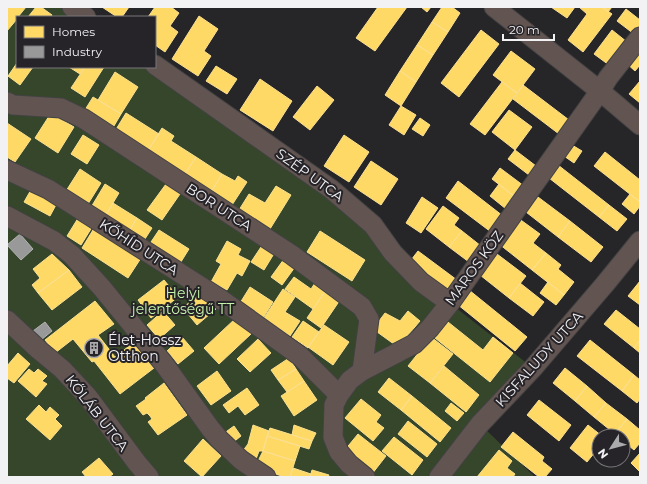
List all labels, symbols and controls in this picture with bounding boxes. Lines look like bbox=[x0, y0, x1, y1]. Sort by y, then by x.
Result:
legend bbox=[16, 16, 156, 68]
scale bar bbox=[503, 16, 554, 42]
text: 20 m bbox=[509, 22, 540, 37]
text: Homes bbox=[52, 24, 95, 39]
text: Industry bbox=[52, 44, 102, 59]
street label: SZÉP UTCA bbox=[273, 144, 348, 206]
street label: BOR UTCA bbox=[183, 179, 256, 235]
street label: KŐHÍD UTCA bbox=[96, 215, 183, 280]
street label: MAROS KÖZ bbox=[441, 227, 507, 309]
park label: Helyi jelentőségű TT bbox=[130, 284, 234, 318]
street label: KISFALUDY UTCA bbox=[491, 307, 587, 411]
place label: Élet-Hossz Otthon bbox=[108, 331, 181, 365]
building icon: Élet-Hossz Otthon bbox=[83, 337, 105, 359]
street label: KŐLÁB UTCA bbox=[62, 371, 133, 456]
north arrow bbox=[591, 428, 631, 468]
text: N bbox=[595, 446, 611, 462]

